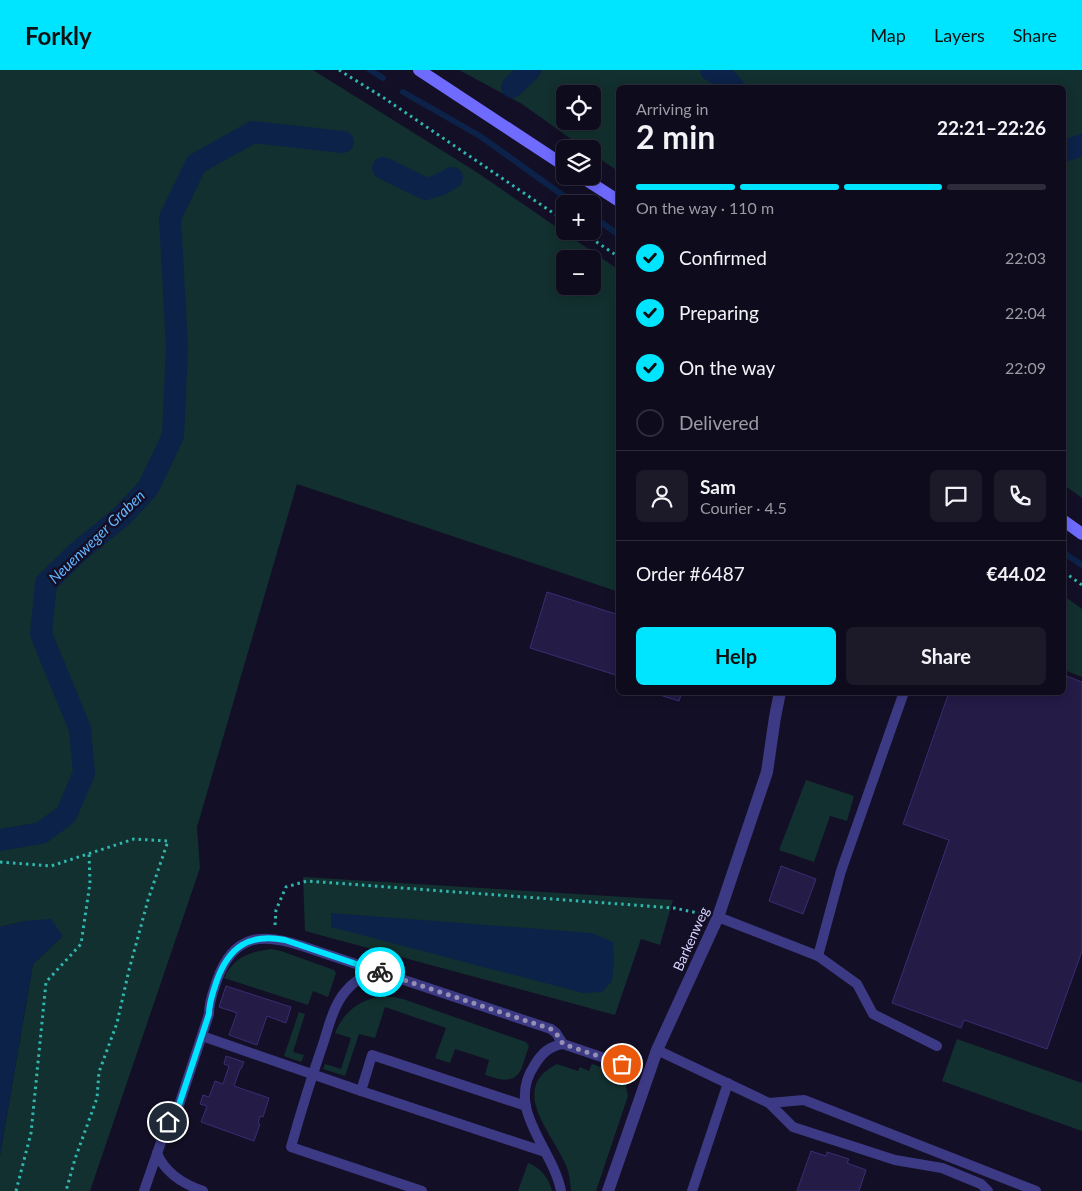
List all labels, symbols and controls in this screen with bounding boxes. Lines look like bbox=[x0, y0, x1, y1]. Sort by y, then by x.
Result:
text: Forkly bbox=[25, 21, 92, 50]
text: Map bbox=[870, 24, 906, 46]
text: Layers bbox=[934, 24, 985, 46]
text: Share bbox=[1013, 24, 1057, 46]
map controls bbox=[556, 85, 601, 295]
button: locate bbox=[556, 85, 601, 130]
text: Arriving in bbox=[636, 99, 709, 118]
text: 22:21–22:26 bbox=[937, 116, 1046, 139]
text: 2 min bbox=[636, 117, 715, 156]
button: layers bbox=[556, 140, 601, 185]
button: + bbox=[556, 195, 601, 240]
text: On the way · 110 m bbox=[636, 198, 774, 217]
icon: check bbox=[636, 244, 664, 272]
text: Confirmed bbox=[679, 246, 767, 269]
text: 22:03 bbox=[1005, 248, 1046, 267]
button: − bbox=[556, 250, 601, 295]
icon: check bbox=[636, 299, 664, 327]
text: Preparing bbox=[679, 301, 759, 324]
text: 22:04 bbox=[1005, 303, 1046, 322]
icon: check bbox=[636, 354, 664, 382]
text: On the way bbox=[679, 356, 775, 379]
text: 22:09 bbox=[1005, 358, 1046, 377]
text: Delivered bbox=[679, 411, 759, 434]
button: person bbox=[636, 470, 688, 522]
button: chat bbox=[930, 470, 982, 522]
button: phone bbox=[994, 470, 1046, 522]
text: Sam bbox=[700, 475, 736, 498]
water label: Neuenweger Graben bbox=[45, 486, 148, 587]
text: Courier · 4.5 bbox=[700, 498, 787, 517]
text: Order #6487 bbox=[636, 562, 745, 585]
text: €44.02 bbox=[986, 562, 1046, 585]
button: Help bbox=[636, 627, 836, 685]
button: Share bbox=[846, 627, 1046, 685]
street label: Barkenweg bbox=[669, 904, 712, 974]
courier bbox=[355, 947, 405, 997]
icon: bike bbox=[366, 958, 394, 986]
pin bbox=[601, 1043, 643, 1085]
icon: bag bbox=[608, 1050, 636, 1078]
pin bbox=[147, 1101, 189, 1143]
icon: home bbox=[154, 1108, 182, 1136]

